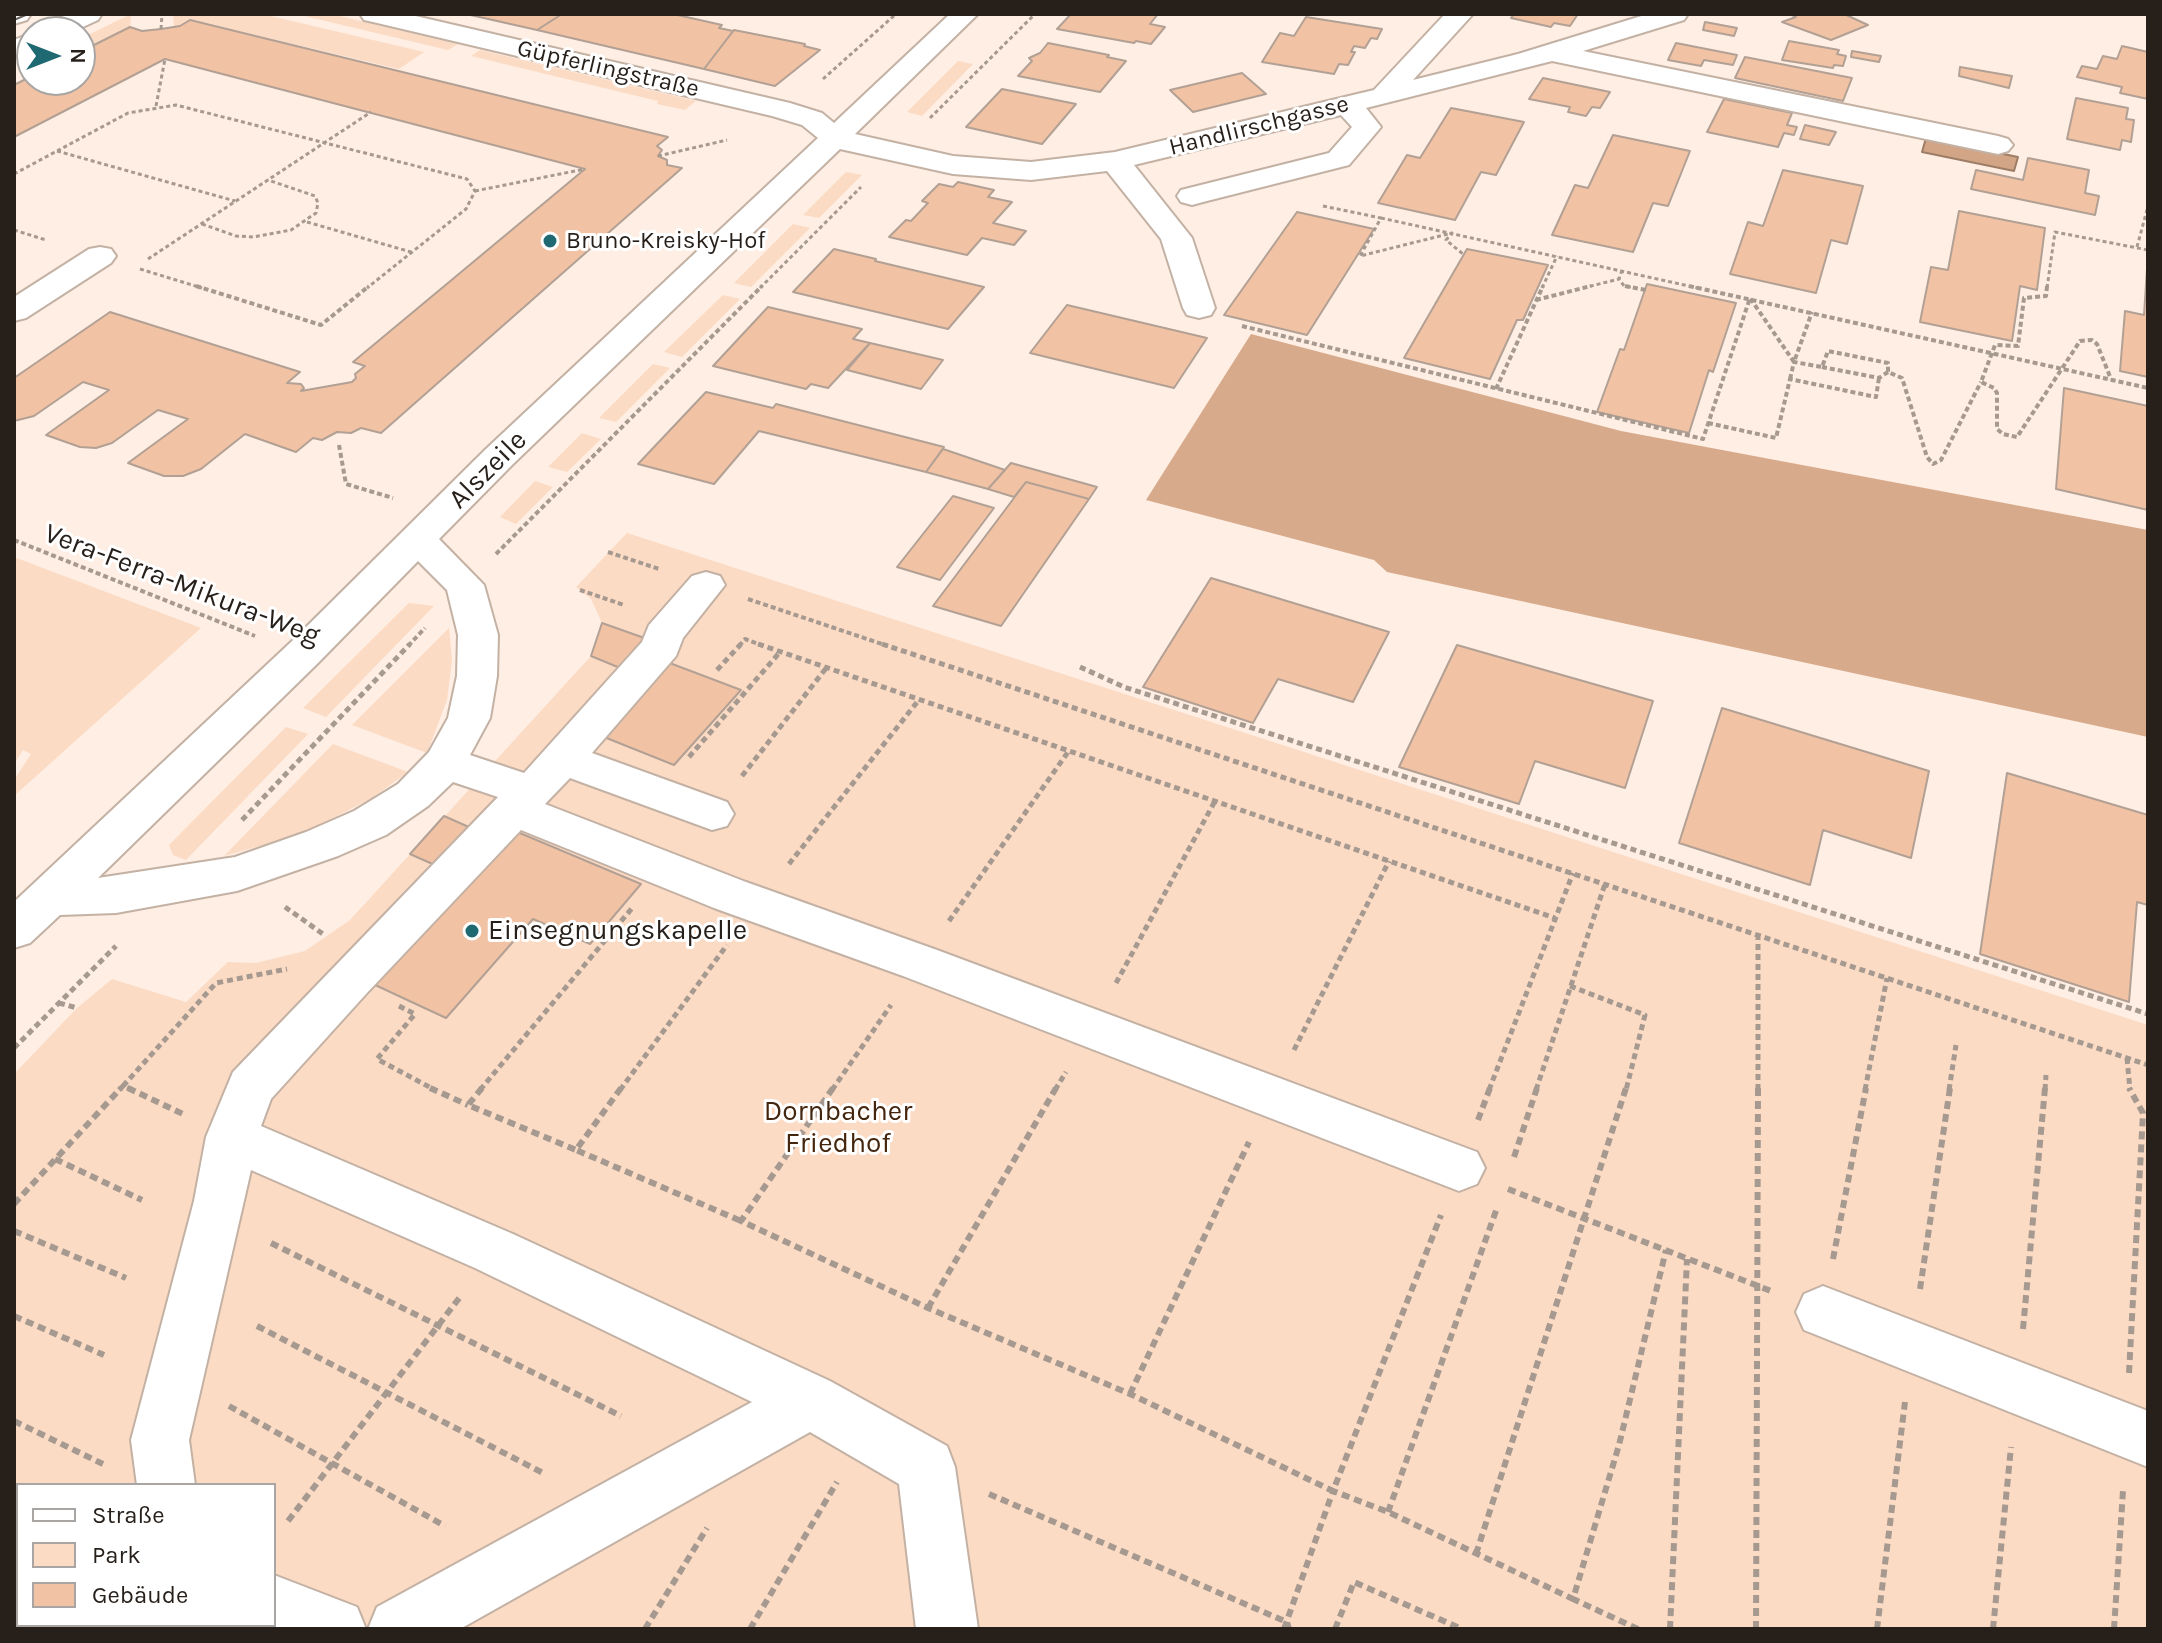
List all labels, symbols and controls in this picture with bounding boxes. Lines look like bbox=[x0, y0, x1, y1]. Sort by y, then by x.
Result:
north arrow bbox=[16, 16, 96, 96]
street label: Güpferlingstraße bbox=[514, 34, 702, 104]
text: N bbox=[65, 48, 91, 64]
street label: Handlirschgasse bbox=[1166, 90, 1352, 162]
place label: Bruno-Kreisky-Hof bbox=[566, 227, 765, 255]
marker: Bruno-Kreisky-Hof bbox=[541, 232, 559, 250]
street label: Alszeile bbox=[442, 424, 534, 516]
street label: Vera-Ferra-Mikura-Weg bbox=[39, 517, 325, 653]
place label: Einsegnungskapelle bbox=[488, 914, 747, 948]
marker: Einsegnungskapelle bbox=[463, 922, 481, 940]
park label: Dornbacher Friedhof bbox=[764, 1095, 912, 1161]
legend bbox=[16, 1483, 276, 1627]
text: Straße bbox=[92, 1501, 164, 1529]
text: Park bbox=[92, 1541, 141, 1569]
text: Gebäude bbox=[92, 1581, 188, 1609]

